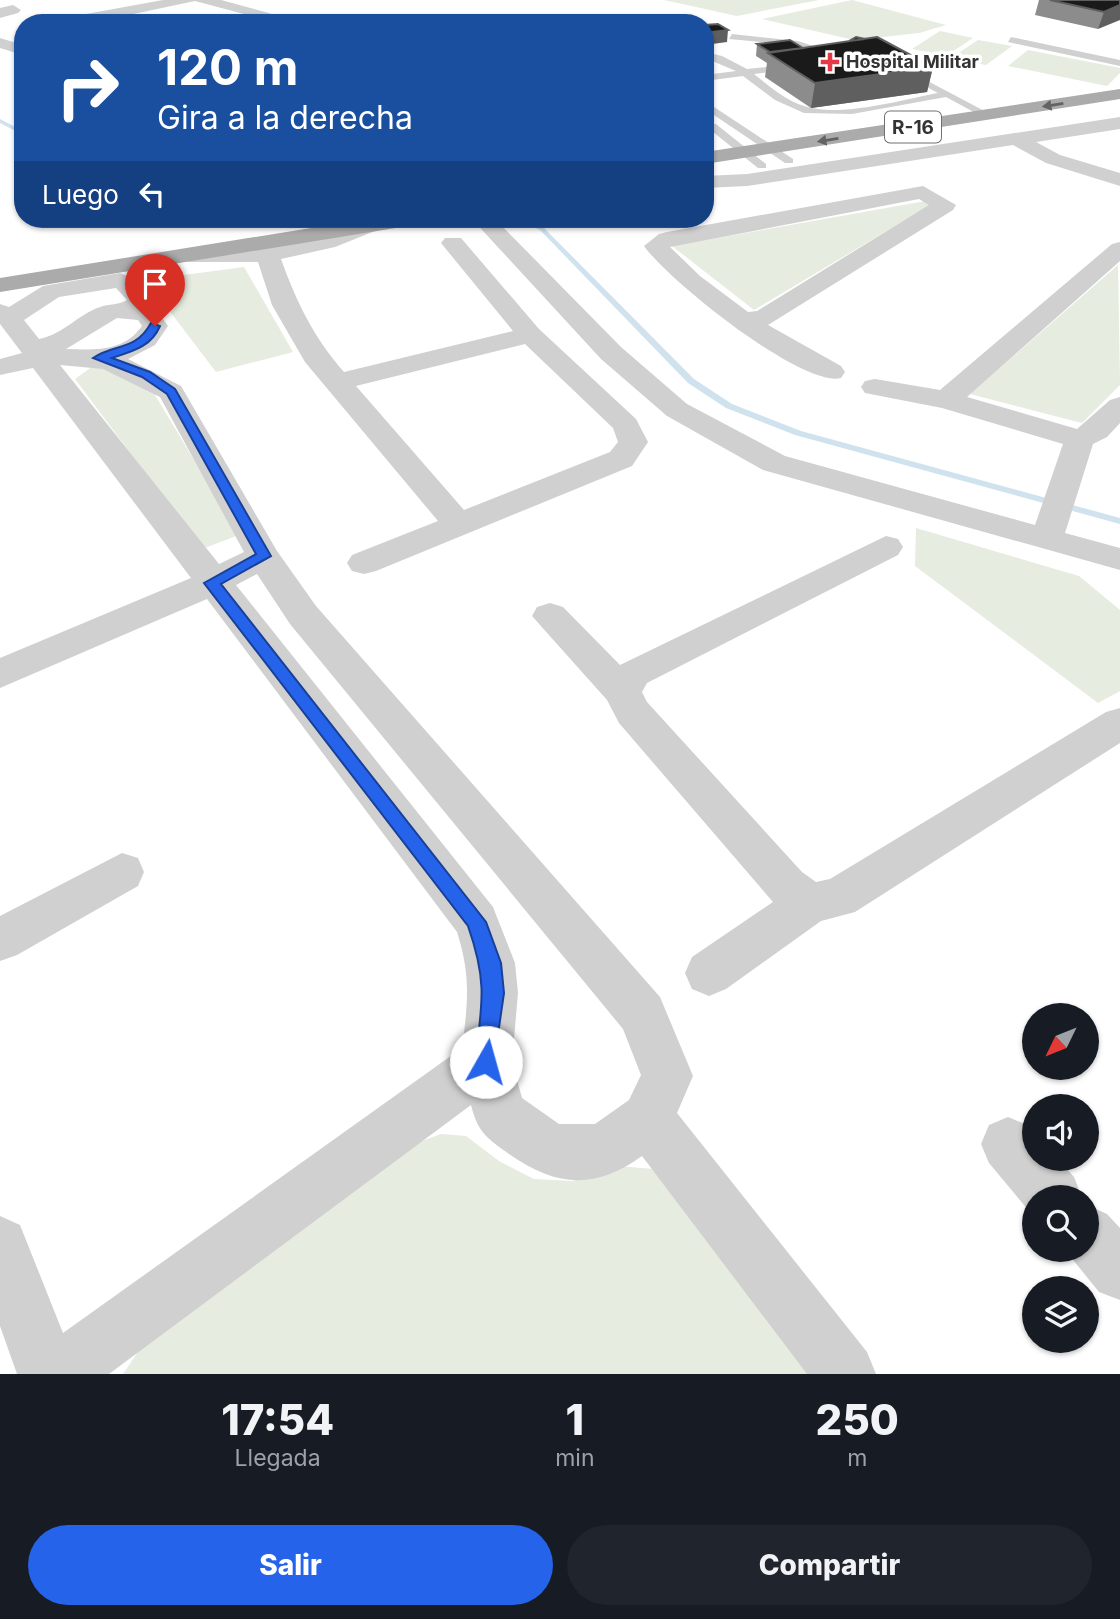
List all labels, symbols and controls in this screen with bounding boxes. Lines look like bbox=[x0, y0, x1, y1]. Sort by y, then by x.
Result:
text: 120 m bbox=[157, 38, 298, 97]
icon: right bbox=[42, 42, 133, 133]
place label: Hospital Militar bbox=[846, 51, 979, 72]
marker: Hospital Militar bbox=[820, 52, 840, 72]
text: Gira a la derecha bbox=[157, 98, 413, 137]
one-way arrow bbox=[1042, 100, 1064, 111]
road number: R-16 bbox=[885, 111, 941, 142]
one-way arrow bbox=[817, 135, 839, 146]
icon: left bbox=[133, 175, 171, 213]
text: Luego bbox=[42, 179, 119, 210]
pin bbox=[125, 254, 185, 326]
icon: arrive bbox=[136, 265, 174, 303]
north arrow bbox=[1022, 1003, 1099, 1080]
map controls bbox=[1022, 1003, 1099, 1353]
position arrow bbox=[449, 1025, 523, 1099]
button: sound bbox=[1022, 1094, 1099, 1171]
button: search bbox=[1022, 1185, 1099, 1262]
button: layers bbox=[1022, 1276, 1099, 1353]
text: 17:54 bbox=[221, 1394, 334, 1445]
text: 1 bbox=[566, 1394, 584, 1445]
text: 250 bbox=[816, 1394, 899, 1445]
text: Llegada bbox=[235, 1444, 321, 1472]
text: min bbox=[555, 1444, 594, 1472]
text: m bbox=[847, 1444, 867, 1472]
button: Salir bbox=[28, 1525, 553, 1605]
button: Compartir bbox=[567, 1525, 1092, 1605]

